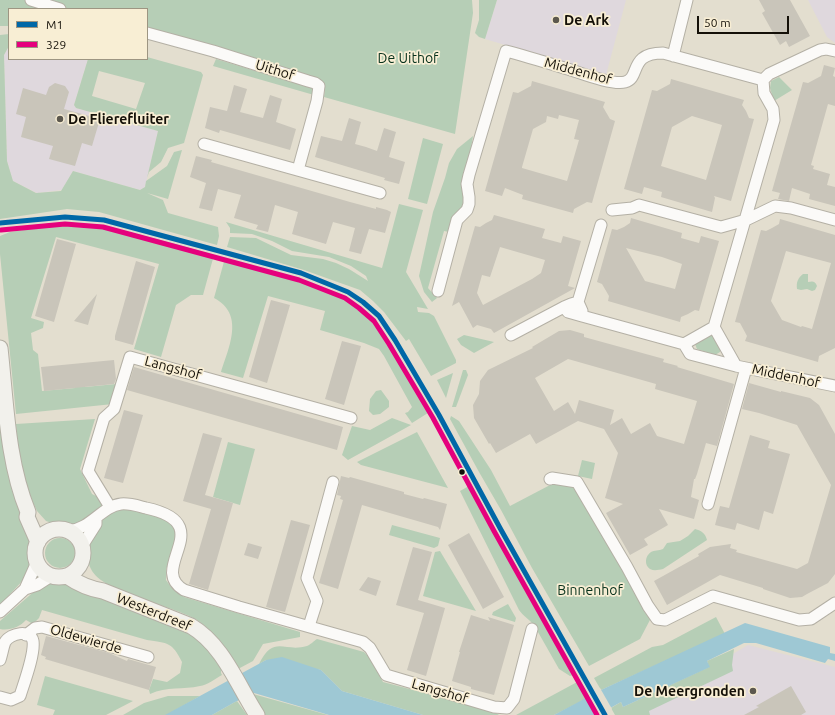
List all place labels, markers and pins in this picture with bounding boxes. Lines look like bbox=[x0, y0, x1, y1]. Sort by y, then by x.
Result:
place label: De Ark bbox=[564, 12, 609, 28]
marker: De Ark bbox=[551, 15, 561, 25]
place label: De Flierefluiter bbox=[68, 111, 169, 127]
marker: De Flierefluiter bbox=[55, 114, 65, 124]
unlabelled marker bbox=[457, 467, 467, 477]
place label: De Meergronden bbox=[634, 683, 745, 699]
marker: De Meergronden bbox=[748, 686, 758, 696]

